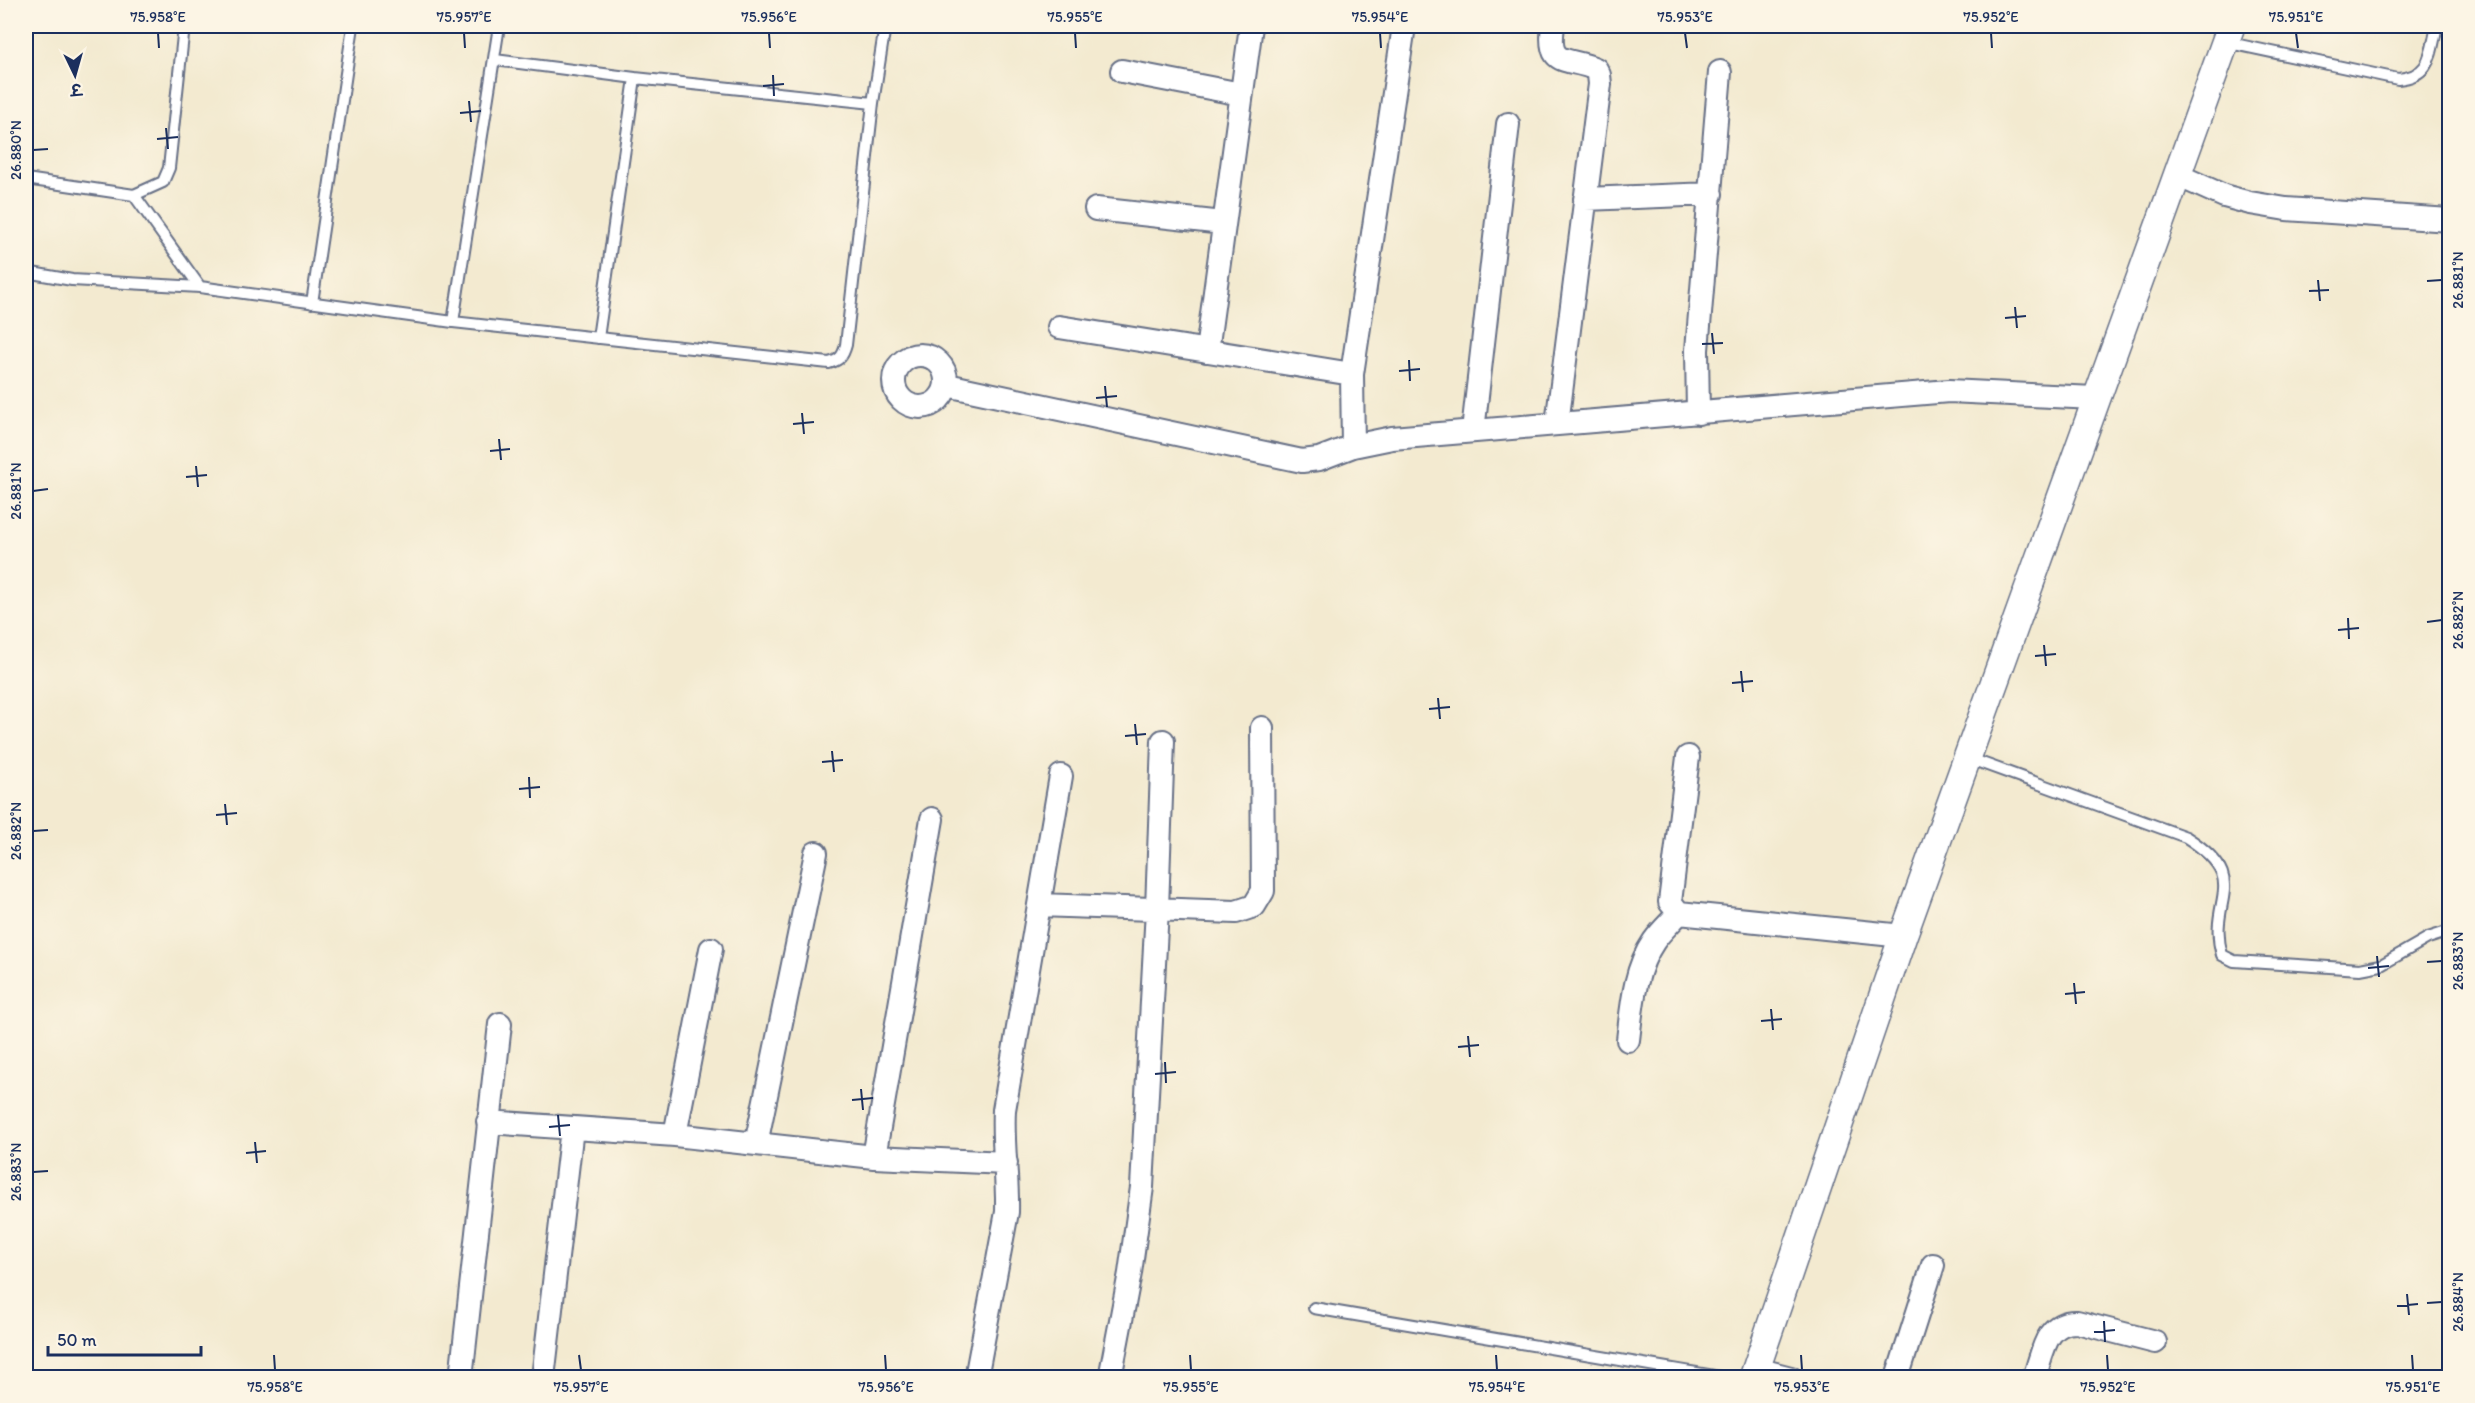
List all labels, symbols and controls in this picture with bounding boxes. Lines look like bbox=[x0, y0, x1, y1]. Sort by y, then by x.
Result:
text: 75.958°E bbox=[130, 8, 186, 26]
text: 75.957°E bbox=[437, 8, 491, 26]
text: 75.956°E bbox=[741, 8, 797, 26]
text: 75.955°E bbox=[1047, 8, 1103, 26]
text: 75.954°E bbox=[1352, 8, 1408, 26]
text: 75.953°E bbox=[1657, 8, 1713, 26]
text: 75.952°E bbox=[1963, 8, 2019, 26]
text: 75.951°E bbox=[2269, 8, 2323, 26]
north arrow bbox=[45, 45, 105, 105]
text: उ bbox=[69, 79, 84, 99]
text: 26.880°N bbox=[7, 120, 25, 180]
text: 26.881°N bbox=[2449, 251, 2467, 309]
text: 26.881°N bbox=[7, 462, 25, 520]
text: 26.882°N bbox=[2449, 591, 2467, 649]
text: 26.882°N bbox=[7, 802, 25, 860]
text: 26.883°N bbox=[2449, 932, 2467, 990]
text: 26.883°N bbox=[7, 1143, 25, 1201]
text: 26.884°N bbox=[2449, 1272, 2467, 1332]
scale bar bbox=[48, 1319, 201, 1357]
text: 50 m bbox=[57, 1329, 97, 1351]
text: 75.958°E bbox=[247, 1378, 303, 1396]
text: 75.957°E bbox=[554, 1378, 608, 1396]
text: 75.956°E bbox=[858, 1378, 914, 1396]
text: 75.955°E bbox=[1163, 1378, 1219, 1396]
text: 75.954°E bbox=[1469, 1378, 1525, 1396]
text: 75.953°E bbox=[1774, 1378, 1830, 1396]
text: 75.952°E bbox=[2080, 1378, 2136, 1396]
text: 75.951°E bbox=[2386, 1378, 2440, 1396]

